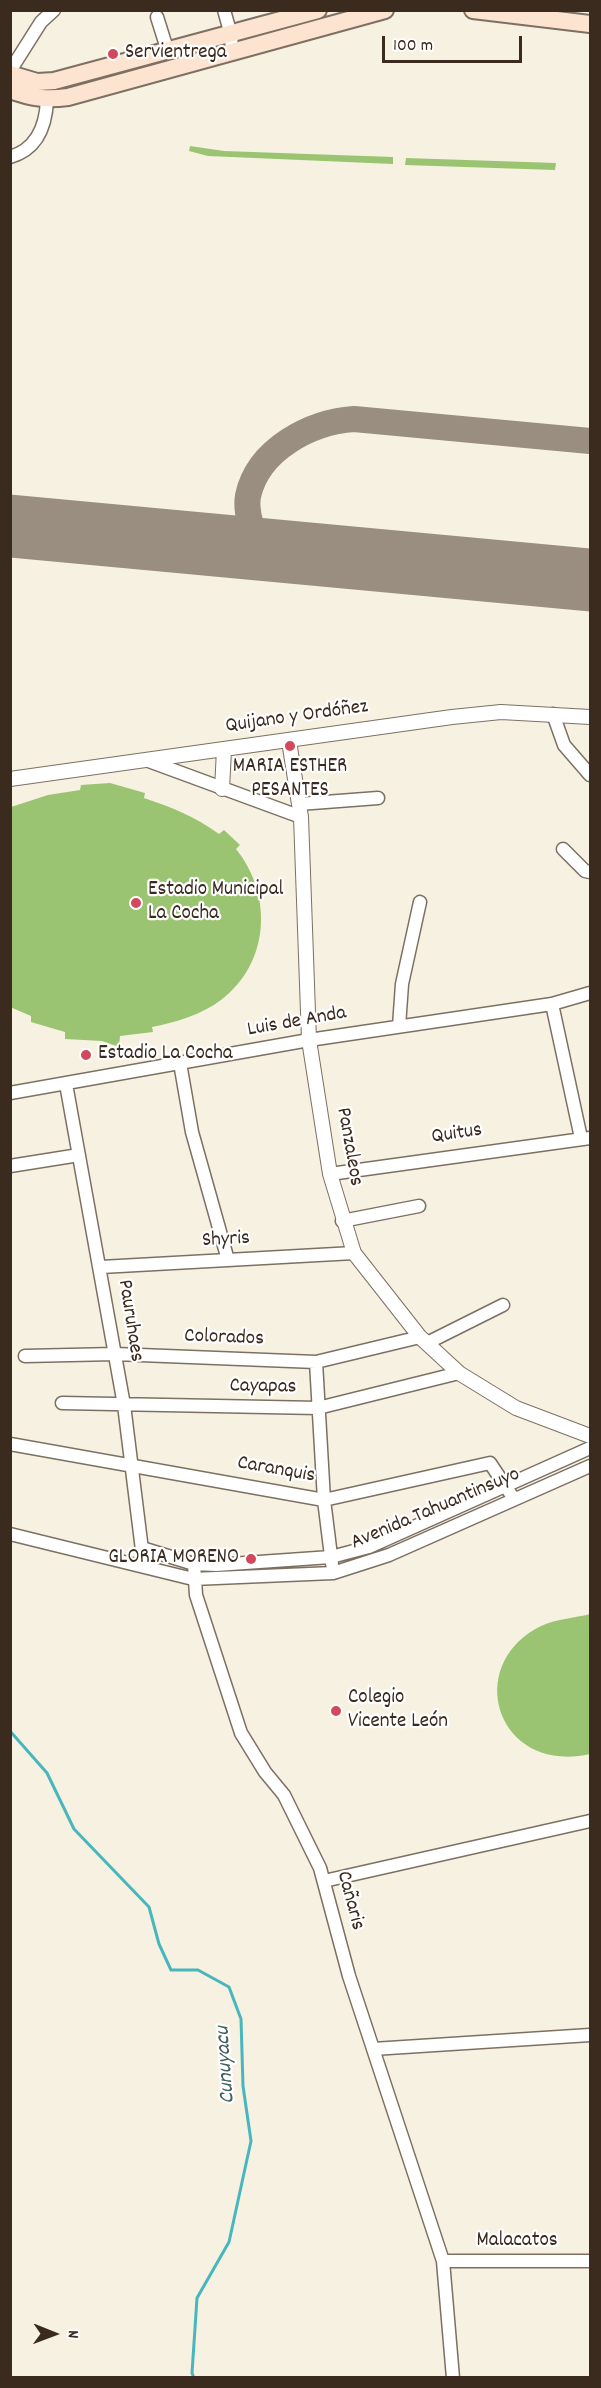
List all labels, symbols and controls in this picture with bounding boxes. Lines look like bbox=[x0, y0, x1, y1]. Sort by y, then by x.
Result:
scale bar bbox=[385, 24, 524, 62]
text: 100 m bbox=[393, 34, 433, 59]
place label: Servientrega bbox=[125, 41, 227, 67]
marker: Servientrega bbox=[106, 47, 120, 61]
street label: Quijano y Ordóñez bbox=[224, 696, 370, 740]
marker: MARIA ESTHER PESANTES bbox=[283, 739, 297, 753]
place label: MARIA ESTHER PESANTES bbox=[233, 755, 347, 805]
place label: Estadio Municipal La Cocha bbox=[148, 878, 284, 928]
marker: Estadio Municipal La Cocha bbox=[129, 896, 143, 910]
street label: Luis de Anda bbox=[246, 1002, 348, 1044]
place label: Estadio La Cocha bbox=[98, 1042, 233, 1068]
marker: Estadio La Cocha bbox=[79, 1048, 93, 1062]
street label: Panzaleos bbox=[329, 1106, 367, 1188]
street label: Quitus bbox=[430, 1119, 484, 1151]
street label: Shyris bbox=[201, 1227, 251, 1255]
street label: Pauruhaes bbox=[110, 1278, 148, 1364]
street label: Colorados bbox=[184, 1325, 264, 1353]
street label: Cayapas bbox=[229, 1375, 297, 1401]
street label: Caranquis bbox=[235, 1452, 317, 1490]
street label: Avenida Tahuantinsuyo bbox=[348, 1463, 524, 1557]
place label: GLORIA MORENO bbox=[108, 1546, 239, 1572]
marker: GLORIA MORENO bbox=[244, 1552, 258, 1566]
place label: Colegio Vicente León bbox=[348, 1686, 448, 1736]
marker: Colegio Vicente León bbox=[329, 1704, 343, 1718]
street label: Cañaris bbox=[329, 1869, 369, 1933]
water label: Cunuyacu bbox=[211, 2025, 243, 2105]
street label: Malacatos bbox=[476, 2229, 558, 2255]
north arrow bbox=[24, 2304, 84, 2364]
text: N bbox=[61, 2330, 84, 2338]

